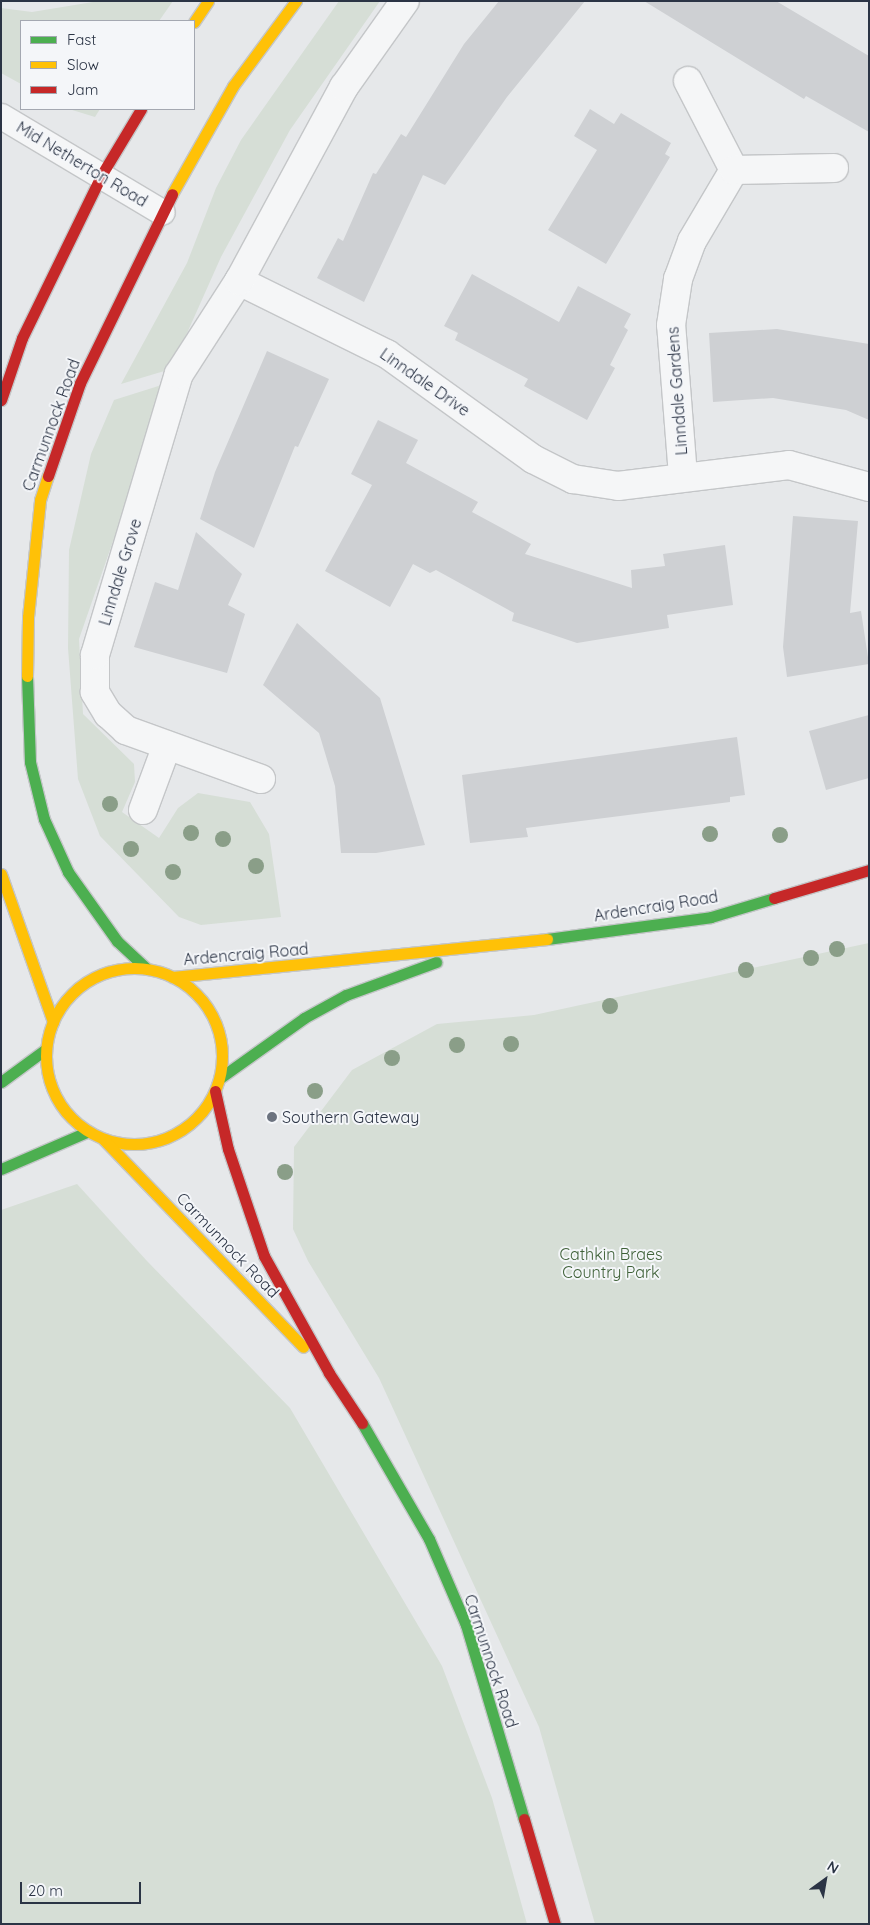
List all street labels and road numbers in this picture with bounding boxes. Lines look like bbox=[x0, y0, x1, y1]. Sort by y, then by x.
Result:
street label: Mid Netherton Road bbox=[13, 117, 151, 211]
street label: Linndale Gardens bbox=[663, 326, 691, 456]
street label: Linndale Drive bbox=[376, 344, 474, 420]
street label: Carmunnock Road bbox=[18, 356, 84, 494]
street label: Linndale Grove bbox=[95, 516, 145, 628]
street label: Ardencraig Road bbox=[592, 887, 720, 925]
street label: Ardencraig Road bbox=[183, 939, 309, 969]
street label: Carmunnock Road bbox=[173, 1188, 283, 1302]
street label: Carmunnock Road bbox=[460, 1592, 522, 1730]

